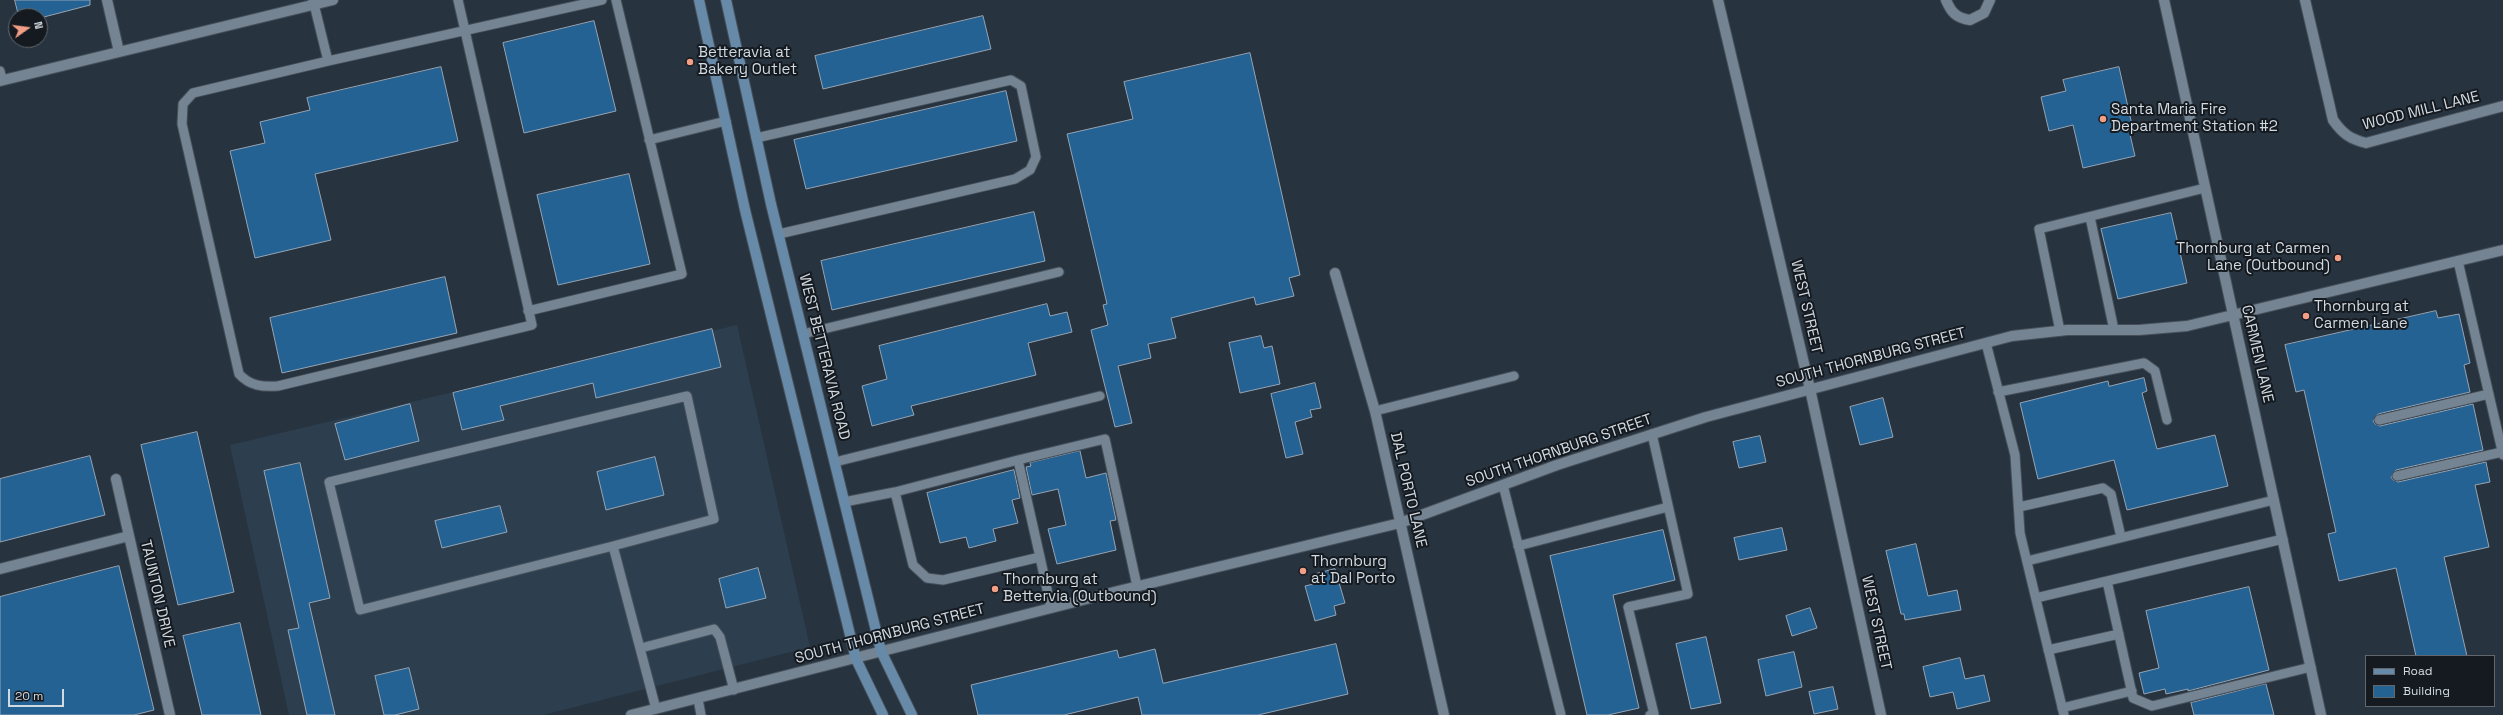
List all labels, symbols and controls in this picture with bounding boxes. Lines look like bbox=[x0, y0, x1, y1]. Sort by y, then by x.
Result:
north arrow bbox=[8, 8, 48, 48]
text: N bbox=[31, 20, 46, 31]
place label: Betteravia at Bakery Outlet bbox=[698, 44, 797, 79]
marker: Betteravia at Bakery Outlet bbox=[685, 57, 695, 67]
street label: WOOD MILL LANE bbox=[2361, 88, 2481, 134]
place label: Santa Maria Fire Department Station #2 bbox=[2111, 101, 2278, 136]
marker: Santa Maria Fire Department Station #2 bbox=[2098, 114, 2108, 124]
place label: Thornburg at Carmen Lane (Outbound) bbox=[2176, 240, 2330, 275]
marker: Thornburg at Carmen Lane (Outbound) bbox=[2333, 253, 2343, 263]
street label: WEST STREET bbox=[1786, 258, 1826, 356]
street label: WEST BETTERAVIA ROAD bbox=[795, 272, 853, 442]
place label: Thornburg at Carmen Lane bbox=[2314, 298, 2409, 333]
street label: CARMEN LANE bbox=[2237, 303, 2277, 405]
marker: Thornburg at Carmen Lane bbox=[2301, 311, 2311, 321]
street label: SOUTH THORNBURG STREET bbox=[1774, 324, 1968, 392]
street label: SOUTH THORNBURG STREET bbox=[1464, 411, 1654, 491]
street label: DAL PORTO LANE bbox=[1386, 431, 1430, 549]
street label: TAUNTON DRIVE bbox=[136, 538, 178, 650]
place label: Thornburg at Dal Porto bbox=[1311, 553, 1396, 588]
marker: Thornburg at Dal Porto bbox=[1298, 566, 1308, 576]
place label: Thornburg at Bettervia (Outbound) bbox=[1003, 571, 1157, 606]
street label: WEST STREET bbox=[1857, 574, 1895, 672]
marker: Thornburg at Bettervia (Outbound) bbox=[990, 584, 1000, 594]
street label: SOUTH THORNBURG STREET bbox=[793, 600, 987, 668]
legend bbox=[2365, 655, 2495, 707]
text: Road bbox=[2403, 663, 2432, 679]
scale bar bbox=[10, 681, 66, 707]
text: Building bbox=[2403, 683, 2450, 699]
text: 20 m bbox=[15, 688, 43, 704]

